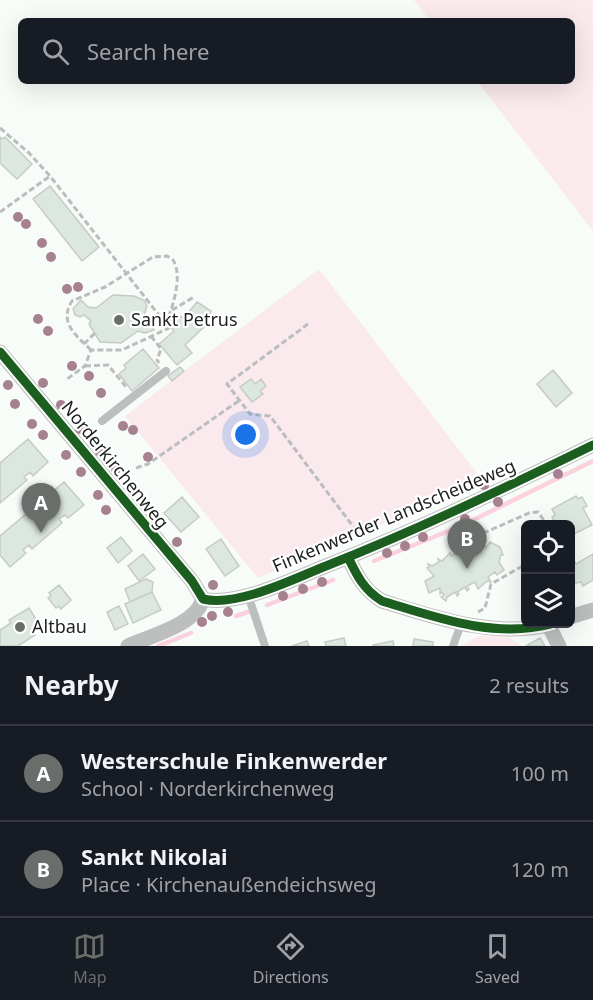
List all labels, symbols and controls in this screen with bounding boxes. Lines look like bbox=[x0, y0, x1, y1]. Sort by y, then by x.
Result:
search box bbox=[18, 18, 575, 84]
icon: search bbox=[39, 35, 72, 68]
text: Search here bbox=[87, 36, 209, 66]
place label: Sankt Petrus bbox=[131, 307, 238, 331]
marker: Sankt Petrus bbox=[112, 313, 126, 327]
street label: Norderkirchenweg bbox=[57, 395, 175, 533]
your location bbox=[231, 420, 260, 449]
street label: Finkenwerder Landscheideweg bbox=[268, 453, 519, 577]
pin: A bbox=[22, 484, 60, 533]
pin: B bbox=[448, 520, 486, 569]
map controls bbox=[521, 520, 575, 628]
button: locate bbox=[521, 520, 575, 574]
button: layers bbox=[521, 574, 575, 628]
place label: Altbau bbox=[32, 614, 87, 638]
marker: Altbau bbox=[13, 620, 27, 634]
text: Nearby bbox=[24, 667, 119, 703]
text: 2 results bbox=[489, 672, 569, 699]
text: Westerschule Finkenwerder bbox=[81, 745, 387, 775]
text: A bbox=[37, 760, 50, 787]
text: 100 m bbox=[511, 760, 569, 787]
text: School · Norderkirchenweg bbox=[81, 775, 335, 802]
text: Sankt Nikolai bbox=[81, 841, 228, 871]
text: B bbox=[37, 856, 50, 883]
text: 120 m bbox=[511, 856, 569, 883]
text: Place · Kirchenaußendeichsweg bbox=[81, 871, 377, 898]
tab: Map bbox=[73, 930, 106, 988]
tab: Directions bbox=[253, 930, 329, 988]
tab: Saved bbox=[475, 930, 520, 988]

